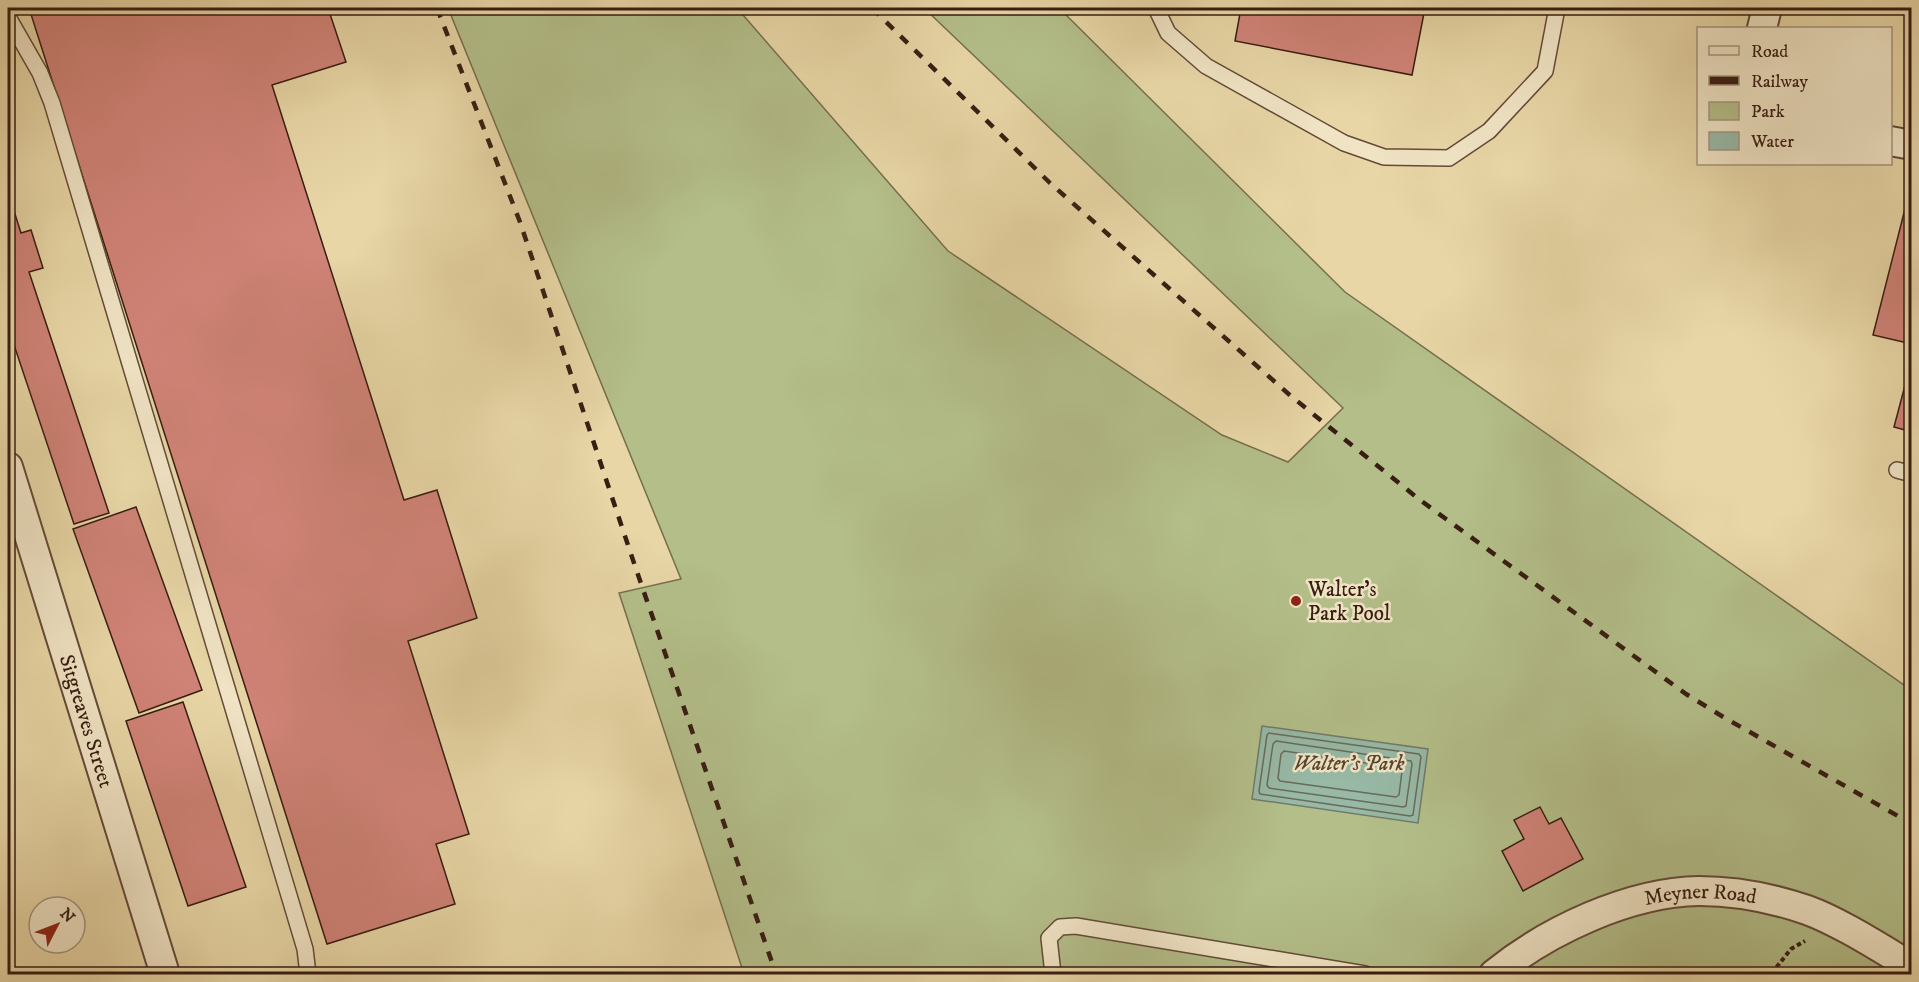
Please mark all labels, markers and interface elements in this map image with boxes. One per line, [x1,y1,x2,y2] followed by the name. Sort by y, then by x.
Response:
[1697,27,1892,165] legend
[1751,41,1788,63] text: Road
[1751,71,1809,93] text: Railway
[1751,101,1785,123] text: Park
[1750,131,1794,153] text: Water
[1307,577,1391,627] place label: Walter's Park Pool
[1289,594,1303,608] marker: Walter's Park Pool
[53,652,119,791] street label: Sitgreaves Street
[1294,751,1405,777] park label: Walter's Park
[1642,879,1759,912] street label: Meyner Road
[27,895,87,955] north arrow
[56,904,79,927] text: N

